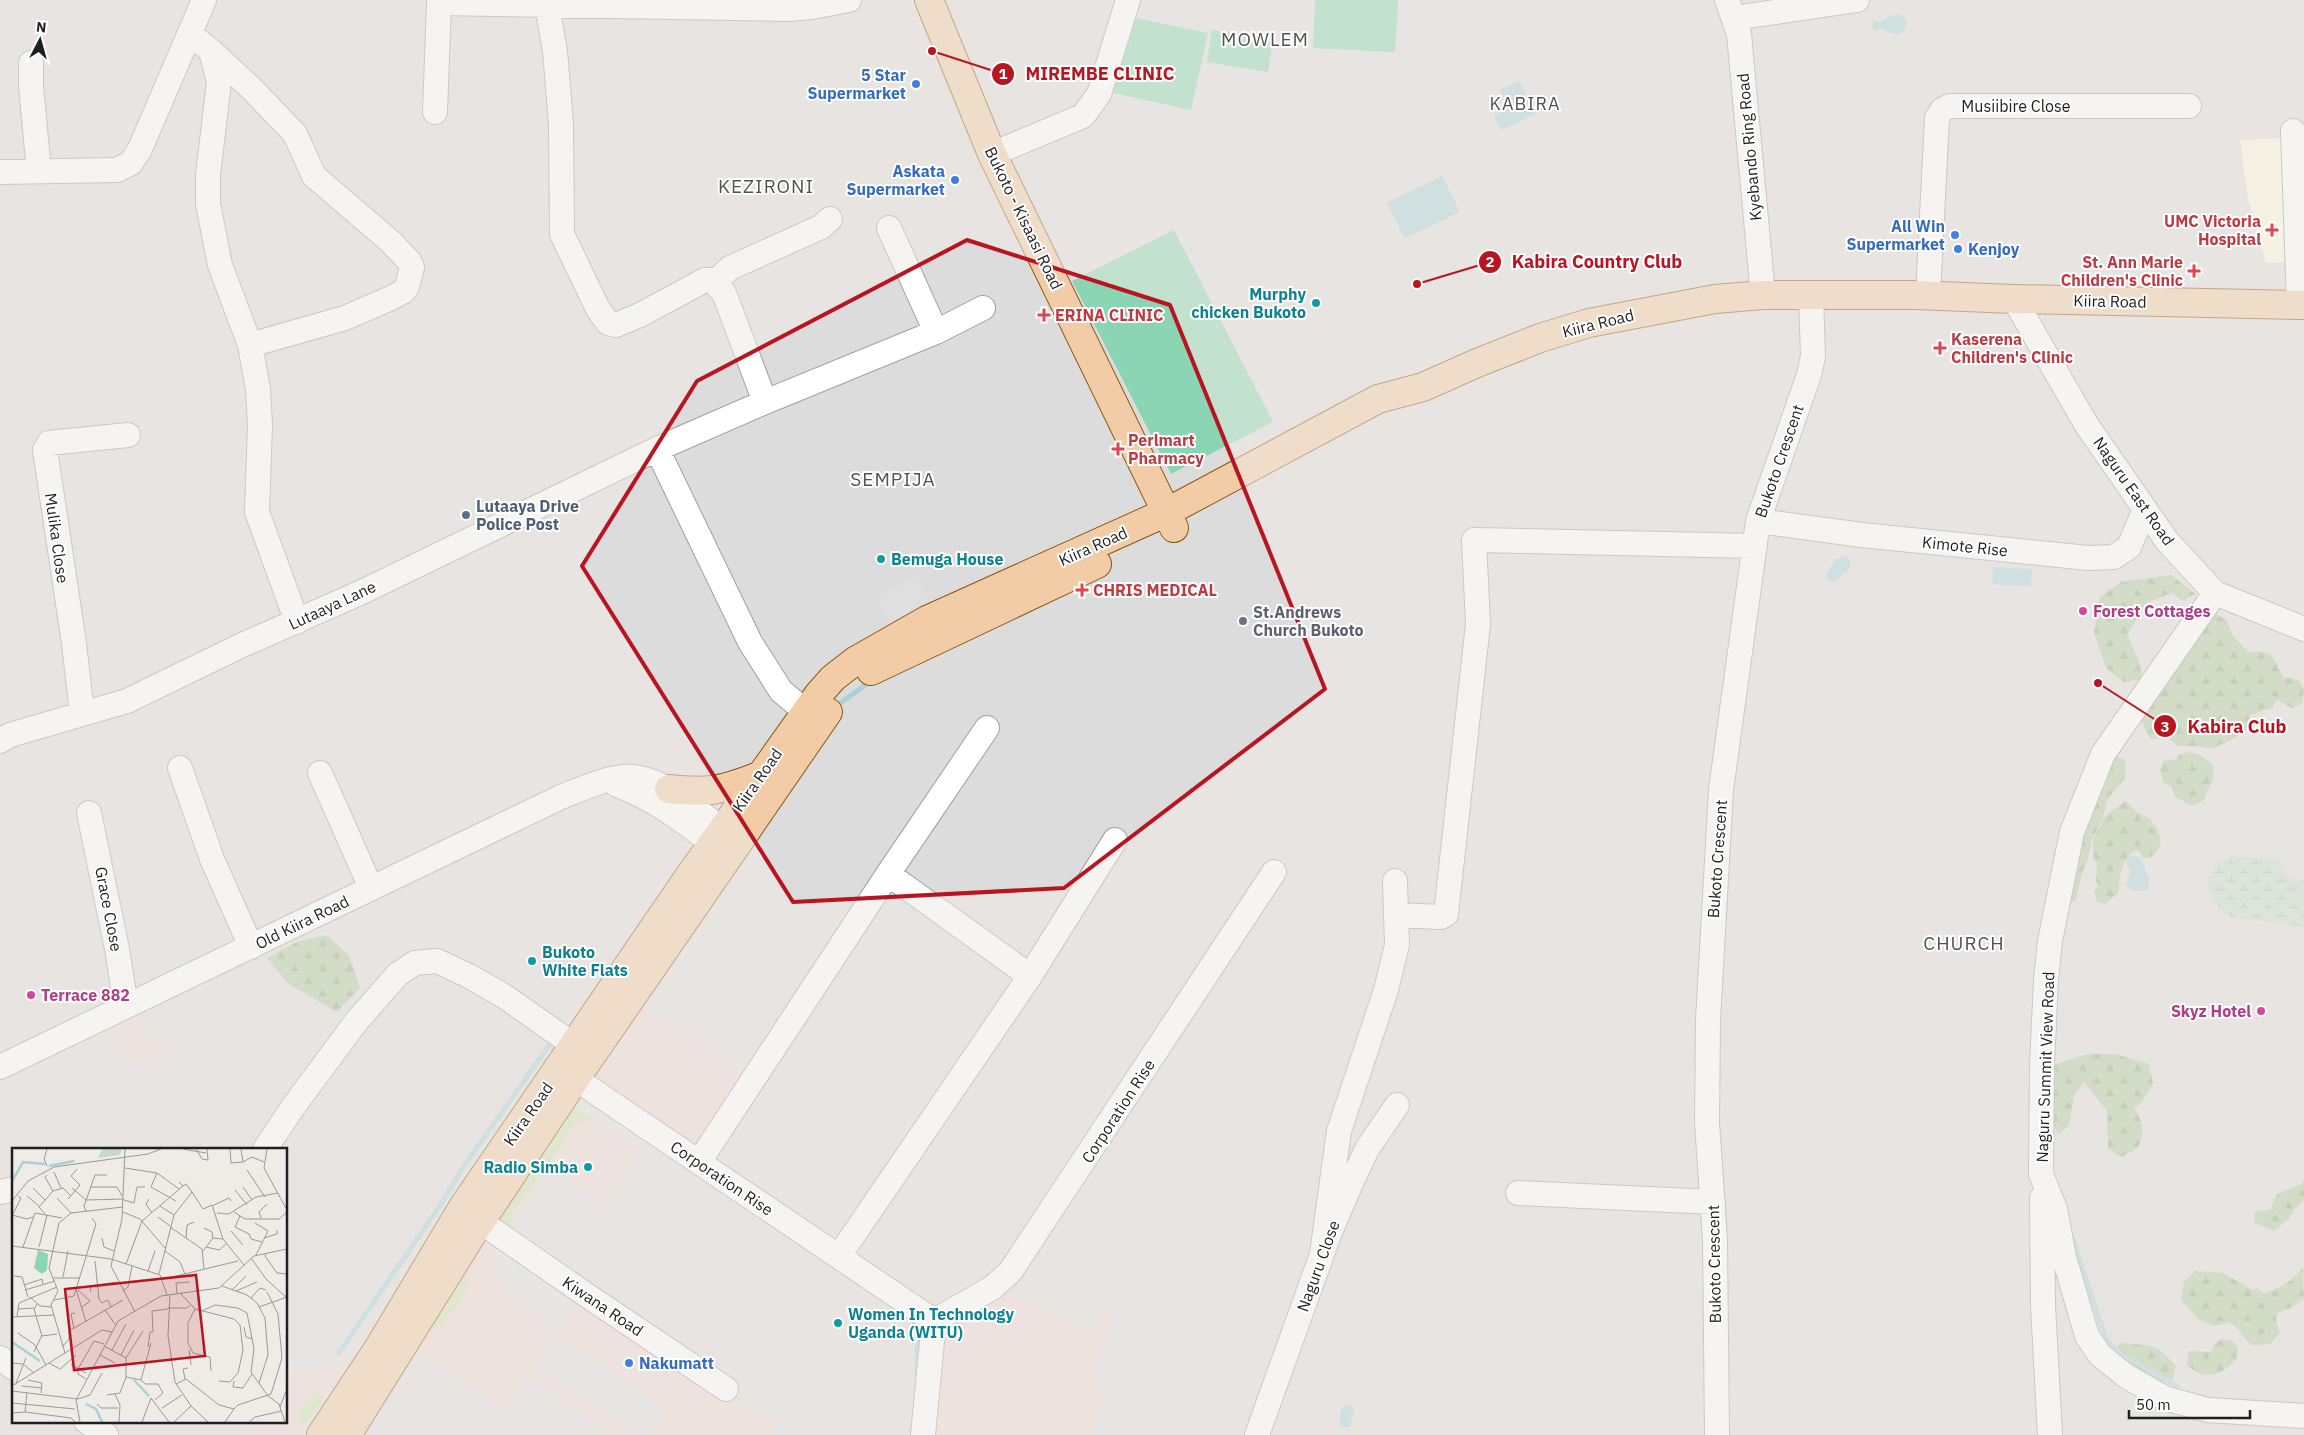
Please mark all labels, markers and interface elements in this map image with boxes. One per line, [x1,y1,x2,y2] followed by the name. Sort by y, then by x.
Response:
[15,15,65,65] north arrow
[35,18,47,37] text: N
[1221,27,1309,51] district label: MOWLEM
[990,57,1185,90] callout: MIREMBE CLINIC
[1025,62,1175,85] text: MIREMBE CLINIC
[998,64,1008,83] text: 1
[808,65,907,103] place label: 5 Star Supermarket
[1733,72,1765,222] street label: Kyebando Ring Road
[910,78,922,90] marker: 5 Star Supermarket
[1490,92,1560,115] district label: KABIRA
[1961,96,2071,116] street label: Musiibire Close
[981,143,1067,293] street label: Bukoto - Kisaasi Road
[847,161,945,199] place label: Askata Supermarket
[718,174,814,198] district label: KEZIRONI
[949,174,961,186] marker: Askata Supermarket
[2164,211,2261,249] place label: UMC Victoria Hospital
[1847,216,1945,254] place label: All Win Supermarket
[2265,223,2279,237] marker: UMC Victoria Hospital
[1949,229,1961,241] marker: All Win Supermarket
[1968,239,2020,259] place label: Kenjoy
[1952,243,1964,255] marker: Kenjoy
[1477,246,1693,279] callout: Kabira Country Club
[1512,250,1682,273] text: Kabira Country Club
[1485,252,1495,271] text: 2
[2061,252,2183,290] place label: St. Ann Marie Children's Clinic
[2187,264,2201,278] marker: St. Ann Marie Children's Clinic
[1191,284,1306,322] place label: Murphy chicken Bukoto
[2073,290,2147,312] street label: Kiira Road
[1310,297,1322,309] marker: Murphy chicken Bukoto
[1560,304,1636,342] street label: Kiira Road
[1055,305,1163,325] place label: ERINA CLINIC
[1037,308,1051,322] marker: ERINA CLINIC
[1951,329,2073,367] place label: Kaserena Children's Clinic
[1933,341,1947,355] marker: Kaserena Children's Clinic
[1750,402,1808,520] street label: Bukoto Crescent
[1128,430,1204,468] place label: Perlmart Pharmacy
[2089,433,2179,549] street label: Naguru East Road
[1112,443,1124,455] marker: Perlmart Pharmacy
[850,467,936,491] district label: SEMPIJA
[41,492,73,585] street label: Mulika Close
[476,496,579,534] place label: Lutaaya Drive Police Post
[460,509,472,521] marker: Lutaaya Drive Police Post
[1056,522,1130,570] street label: Kiira Road
[1921,532,2009,560] street label: Kimote Rise
[891,549,1003,569] place label: Bemuga House
[875,553,887,565] marker: Bemuga House
[285,576,379,634] street label: Lutaaya Lane
[1093,580,1217,600] place label: CHRIS MEDICAL
[1075,583,1089,597] marker: CHRIS MEDICAL
[2093,601,2211,621] place label: Forest Cottages
[1253,602,1363,640] place label: St.Andrews Church Bukoto
[2077,605,2089,617] marker: Forest Cottages
[1237,615,1249,627] marker: St.Andrews Church Bukoto
[2152,710,2296,743] callout: Kabira Club
[2187,715,2287,738] text: Kabira Club
[2160,717,2170,736] text: 3
[728,744,786,816] street label: Kiira Road
[1703,799,1731,919] street label: Bukoto Crescent
[91,865,127,953] street label: Grace Close
[252,891,352,953] street label: Old Kiira Road
[1923,931,2005,955] district label: CHURCH
[542,942,628,980] place label: Bukoto White Flats
[526,955,538,967] marker: Bukoto White Flats
[2032,971,2058,1163] street label: Naguru Summit View Road
[41,985,130,1005] place label: Terrace 882
[25,989,37,1001] marker: Terrace 882
[2171,1001,2251,1021] place label: Skyz Hotel
[2255,1005,2267,1017] marker: Skyz Hotel
[1077,1055,1159,1167] street label: Corporation Rise
[499,1078,557,1150] street label: Kiira Road
[667,1136,777,1220] street label: Corporation Rise
[12,1148,288,1422] inset map
[483,1157,578,1177] place label: Radio Simba
[582,1161,594,1173] marker: Radio Simba
[1703,1204,1725,1324] street label: Bukoto Crescent
[1292,1217,1344,1314] street label: Naguru Close
[559,1272,647,1340] street label: Kiwana Road
[848,1304,1014,1342] place label: Women In Technology Uganda (WITU)
[832,1317,844,1329] marker: Women In Technology Uganda (WITU)
[639,1353,714,1373] place label: Nakumatt
[623,1357,635,1369] marker: Nakumatt
[2129,1388,2250,1420] scale bar
[2136,1395,2171,1414] text: 50 m

